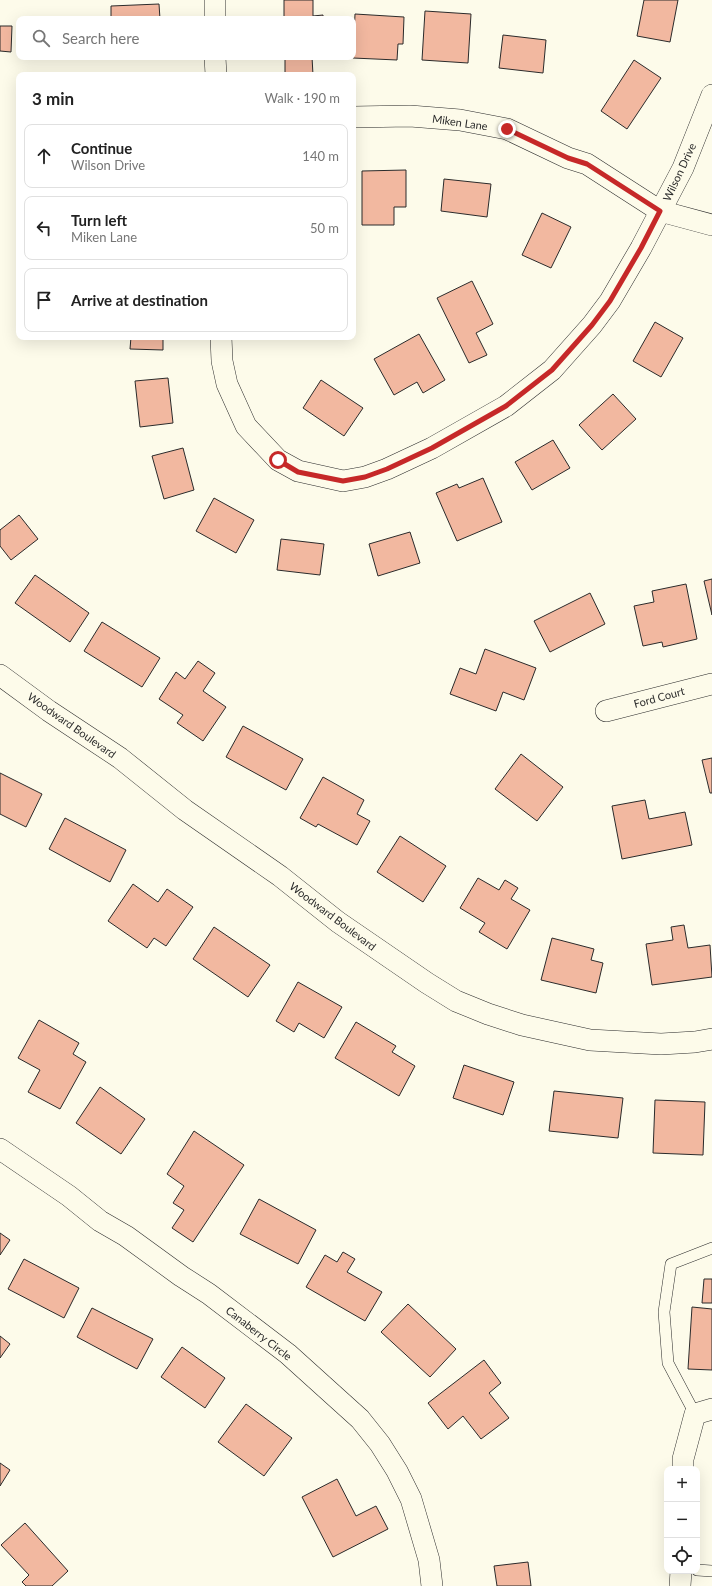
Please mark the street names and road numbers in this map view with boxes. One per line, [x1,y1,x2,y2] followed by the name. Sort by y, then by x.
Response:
[431,112,489,132] street label: Miken Lane
[660,141,698,203] street label: Wilson Drive
[632,684,686,710] street label: Ford Court
[25,690,119,760] street label: Woodward Boulevard
[287,879,379,953] street label: Woodward Boulevard
[223,1303,295,1363] street label: Canaberry Circle

